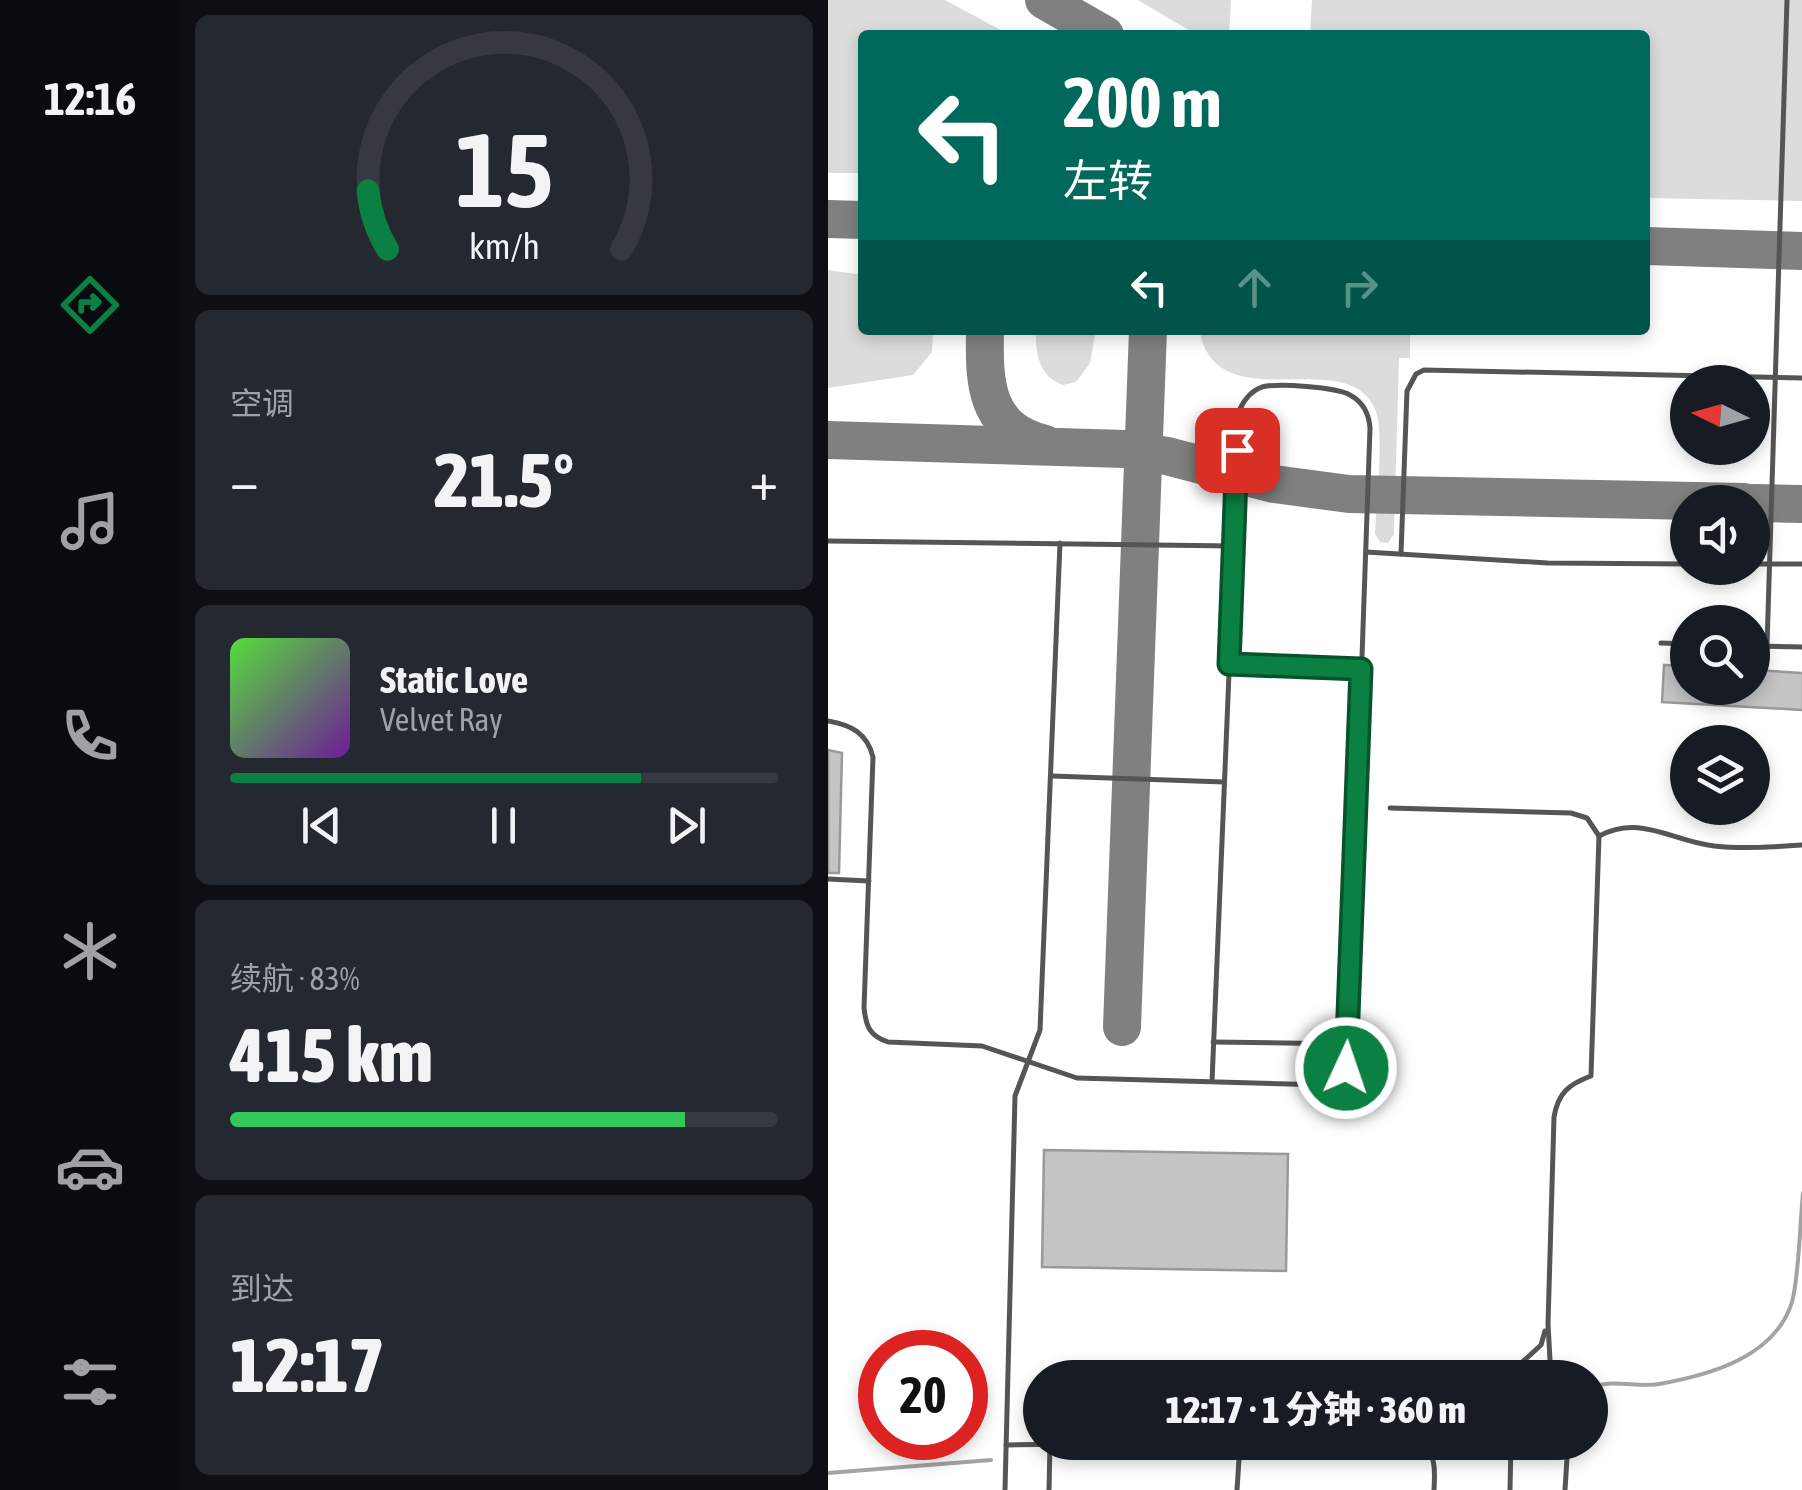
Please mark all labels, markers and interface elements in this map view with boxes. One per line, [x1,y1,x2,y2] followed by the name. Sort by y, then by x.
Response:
[1063,62,1222,142] text: 200 m
[898,70,1028,200] icon: left
[44,73,136,125] text: 12:16
[455,110,553,229] text: 15
[1063,155,1153,207] text: 左转
[469,226,539,267] text: km/h
[1122,260,1177,315] icon: left
[1227,260,1282,315] icon: ahead
[1332,260,1387,315] icon: right
[55,270,125,340] icon: directions
[1670,365,1770,465] north arrow
[1670,365,1770,825] map controls
[230,385,294,422] text: 空调
[1195,408,1280,493] pin
[1210,423,1265,478] icon: arrive
[434,437,574,523] text: 21.5°
[230,449,259,512] text: −
[749,449,778,512] text: +
[1670,485,1770,585] button: sound
[55,486,125,556] icon: music
[1670,605,1770,705] button: search
[380,658,528,701] text: Static Love
[55,701,125,771] icon: phone
[380,701,502,738] text: Velvet Ray
[1670,725,1770,825] button: layers
[294,798,349,853] icon: previous
[476,798,531,853] icon: pause
[659,798,714,853] icon: next
[55,916,125,986] icon: climate
[230,960,360,997] text: 续航 · 83%
[230,1012,433,1098] text: 415 km
[1294,1016,1398,1120] position arrow
[55,1132,125,1202] icon: car
[230,1270,294,1307] text: 到达
[230,1322,384,1408] text: 12:17
[858,1330,988,1460] speed limit sign: 20
[55,1347,125,1417] icon: filters
[1165,1388,1466,1431] text: 12:17 · 1 分钟 · 360 m

